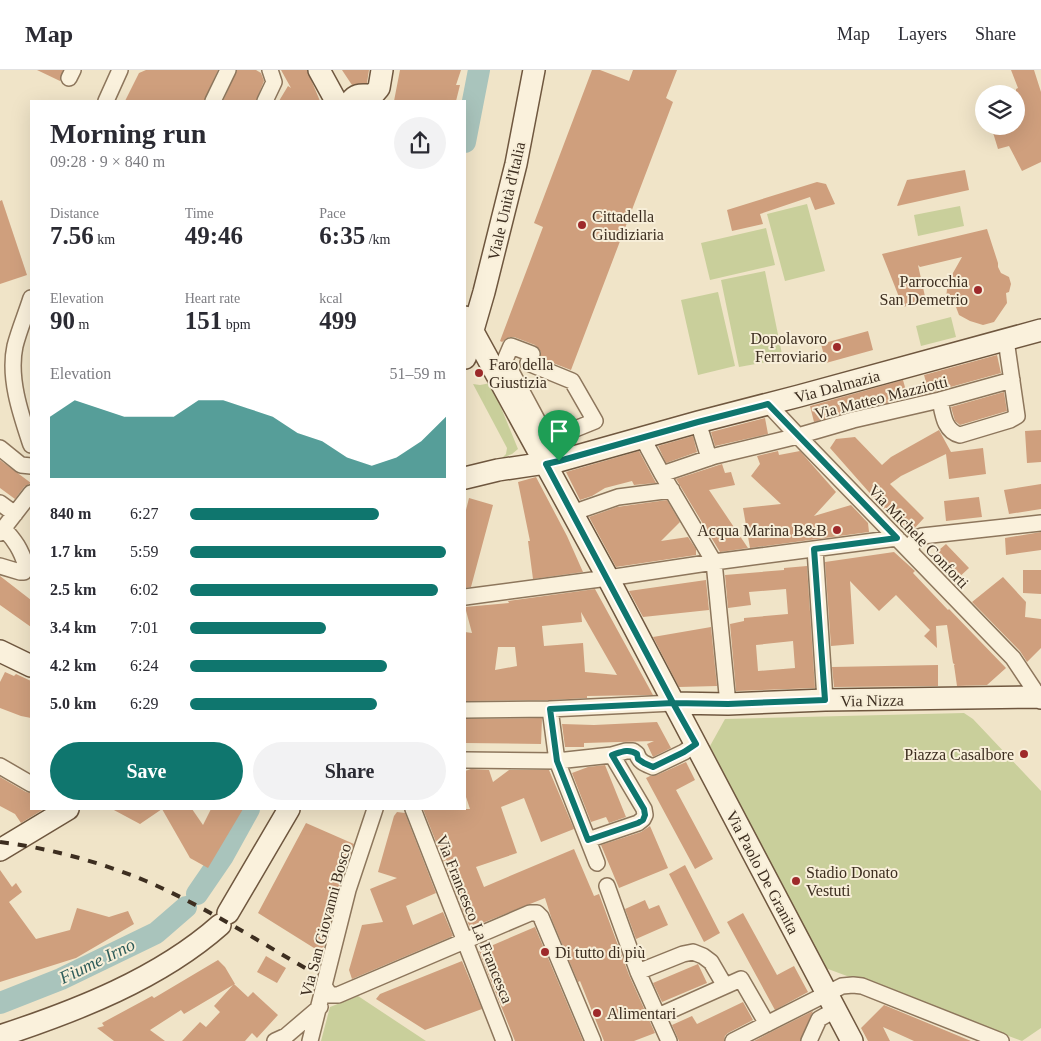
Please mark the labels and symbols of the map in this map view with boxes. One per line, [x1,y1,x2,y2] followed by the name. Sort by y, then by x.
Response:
[485,140,528,262] street label: Viale Unità d'Italia
[592,208,664,243] place label: Cittadella Giudiziaria
[576,219,588,231] marker: Cittadella Giudiziaria
[880,273,968,308] place label: Parrocchia San Demetrio
[972,284,984,296] marker: Parrocchia San Demetrio
[751,330,827,365] place label: Dopolavoro Ferroviario
[831,341,843,353] marker: Dopolavoro Ferroviario
[489,356,553,391] place label: Faro della Giustizia
[473,367,485,379] marker: Faro della Giustizia
[793,367,882,406] street label: Via Dalmazia
[813,373,950,422] street label: Via Matteo Mazziotti
[538,410,580,461] pin
[865,481,973,592] street label: Via Michele Conforti
[697,522,827,540] place label: Acqua Marina B&B
[831,524,843,536] marker: Acqua Marina B&B
[840,691,904,710] street label: Via Nizza
[904,746,1014,763] place label: Piazza Casalbore
[1018,748,1030,760] marker: Piazza Casalbore
[723,808,802,937] street label: Via Paolo De Granita
[433,833,516,1006] street label: Via Francesco La Francesca
[297,842,354,998] street label: Via San Giovanni Bosco
[806,864,898,899] place label: Stadio Donato Vestuti
[790,875,802,887] marker: Stadio Donato Vestuti
[55,934,138,988] water label: Fiume Irno
[555,944,645,962] place label: Di tutto di più
[539,946,551,958] marker: Di tutto di più
[607,1005,677,1022] place label: Alimentari
[591,1007,603,1019] marker: Alimentari

